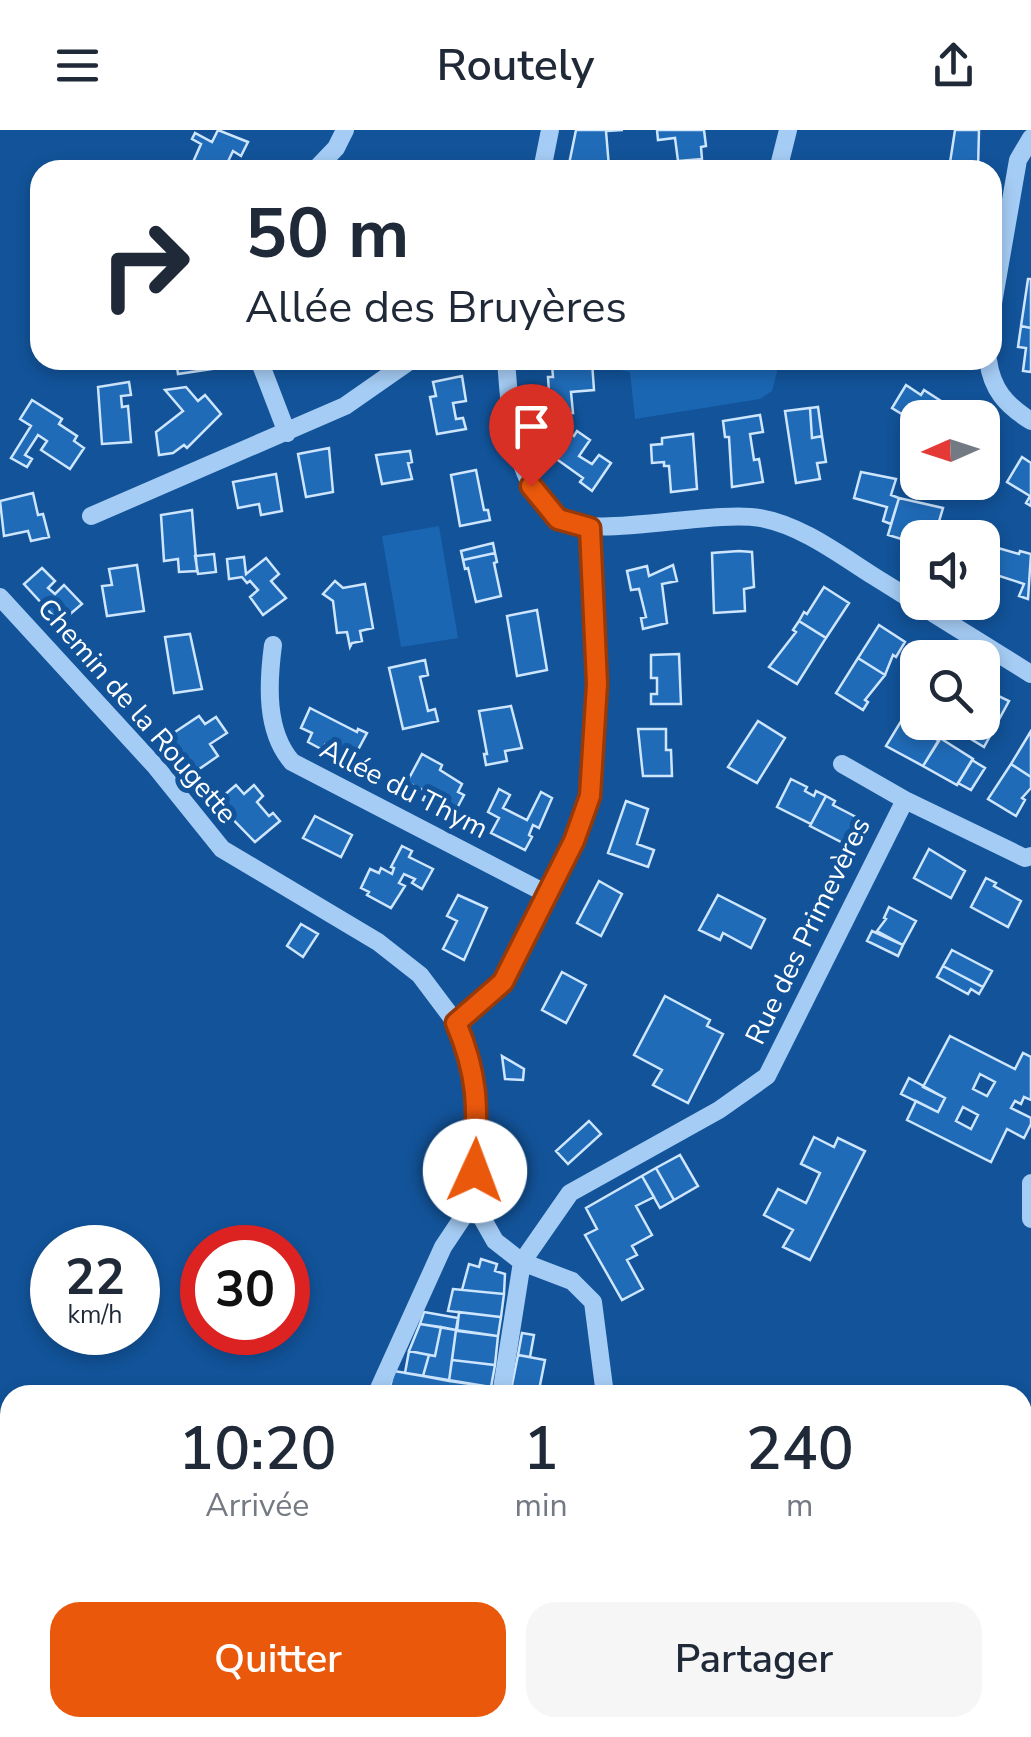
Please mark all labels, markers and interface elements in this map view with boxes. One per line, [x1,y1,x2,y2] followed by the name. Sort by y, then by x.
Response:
[437,35,594,96] text: Routely
[50,38,105,93] icon: menu
[926,38,981,93] icon: share
[245,186,409,282] text: 50 m
[80,200,210,330] icon: right
[245,277,627,338] text: Allée des Bruyères
[489,384,574,487] pin
[504,399,559,454] icon: arrive
[900,400,1000,500] north arrow
[900,400,1000,740] map controls
[900,520,1000,620] button: sound
[29,590,245,832] street label: Chemin de la Rougette
[900,640,1000,740] button: search
[313,730,495,848] street label: Allée du Thym
[736,811,880,1051] street label: Rue des Primevères
[423,1119,527,1223] position arrow
[180,1225,310,1355] speed limit sign: 30
[65,1243,125,1312] text: 22
[67,1298,123,1332] text: km/h
[178,1408,336,1490] text: 10:20
[523,1408,559,1490] text: 1
[746,1408,854,1490] text: 240
[205,1484,309,1527] text: Arrivée
[515,1484,568,1527] text: min
[786,1484,814,1527] text: m
[50,1602,506,1717] button: Quitter
[526,1602,982,1717] button: Partager

